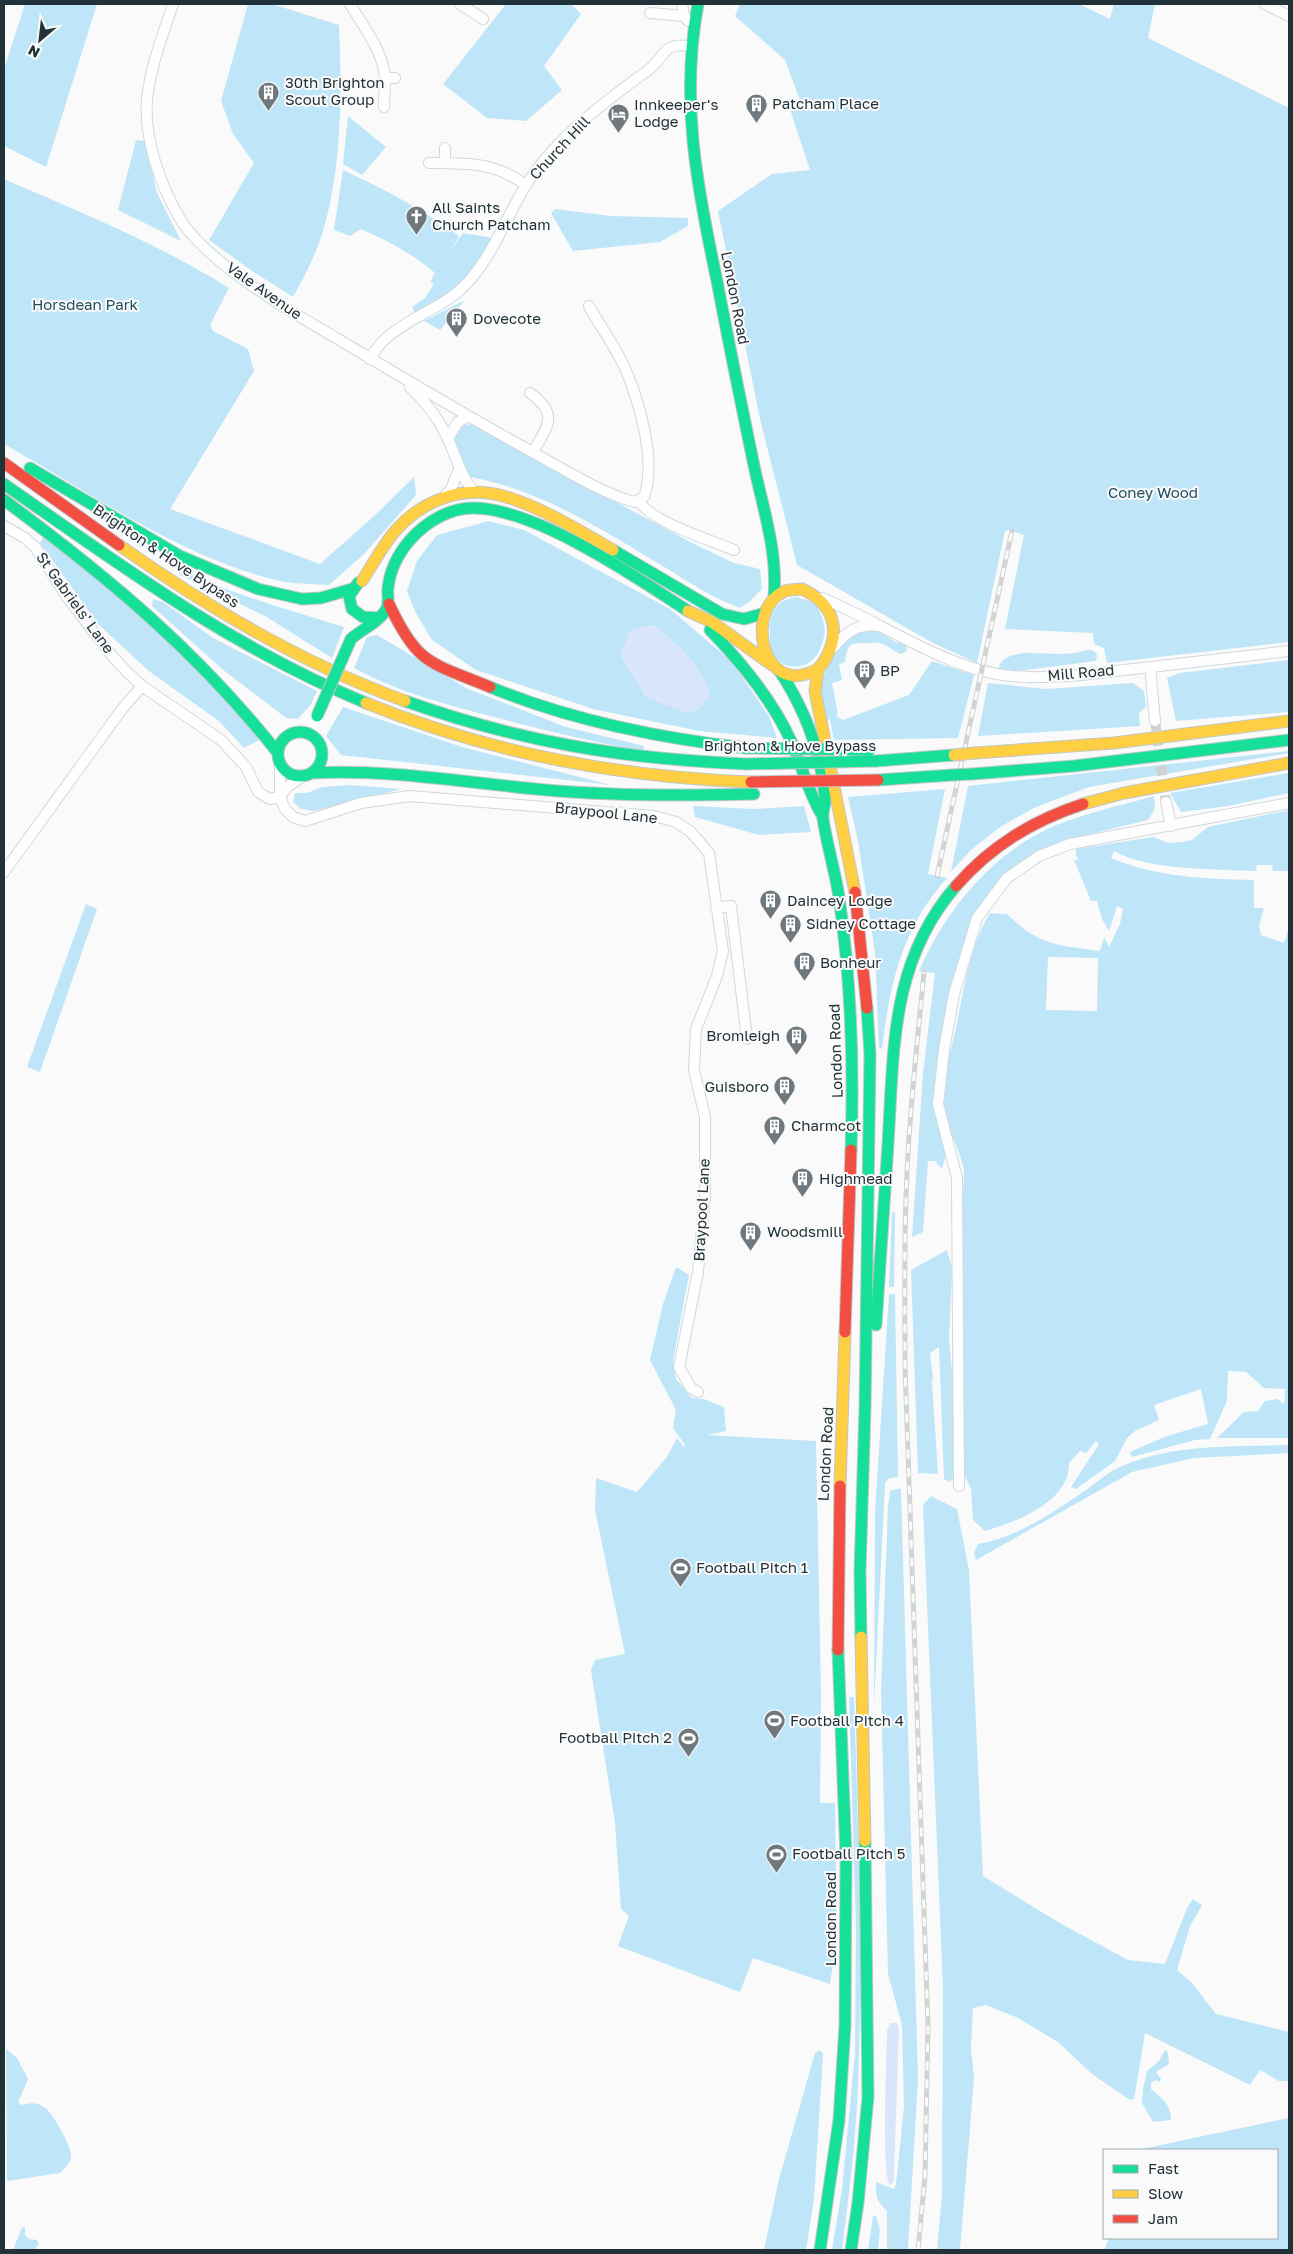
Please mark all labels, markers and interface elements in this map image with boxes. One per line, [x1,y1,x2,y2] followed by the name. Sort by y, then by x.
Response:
[15,15,65,65] north arrow
[25,42,42,62] text: N
[285,73,385,108] place label: 30th Brighton Scout Group
[257,80,281,111] building icon: 30th Brighton Scout Group
[744,92,768,123] building icon: Patcham Place
[772,94,879,112] place label: Patcham Place
[634,95,718,130] place label: Innkeeper's Lodge
[606,102,630,133] hotel icon: Innkeeper's Lodge
[525,112,593,183] street label: Church Hill
[432,198,551,233] place label: All Saints Church Patcham
[404,205,428,236] church icon: All Saints Church Patcham
[718,250,754,346] street label: London Road
[223,258,306,323] street label: Vale Avenue
[32,295,139,313] park label: Horsdean Park
[445,307,469,338] building icon: Dovecote
[473,309,541,327] place label: Dovecote
[1108,483,1198,501] park label: Coney Wood
[90,499,243,611] street label: Brighton & Hove Bypass
[33,548,119,657] street label: St Gabriels' Lane
[852,659,876,690] building icon: BP
[1047,660,1115,684] street label: Mill Road
[880,661,900,679] place label: BP
[704,736,876,754] street label: Brighton & Hove Bypass
[554,798,659,826] street label: Braypool Lane
[759,889,783,920] building icon: Daincey Lodge
[787,891,893,909] place label: Daincey Lodge
[778,912,802,943] building icon: Sidney Cottage
[806,914,916,932] place label: Sidney Cottage
[792,951,816,982] building icon: Bonheur
[820,953,881,971] place label: Bonheur
[824,1003,846,1099] street label: London Road
[784,1024,808,1055] building icon: Bromleigh
[706,1026,780,1044] place label: Bromleigh
[773,1075,797,1106] building icon: Guisboro
[704,1077,769,1095] place label: Guisboro
[763,1114,787,1145] building icon: Charmcot
[791,1116,861,1134] place label: Charmcot
[689,1158,713,1262] street label: Braypool Lane
[791,1167,815,1198] building icon: Highmead
[819,1169,893,1187] place label: Highmead
[739,1220,763,1251] building icon: Woodsmill
[767,1222,843,1240] place label: Woodsmill
[814,1406,836,1502] street label: London Road
[668,1556,692,1587] sports icon: Football Pitch 1
[696,1558,808,1576] place label: Football Pitch 1
[762,1709,786,1740] sports icon: Football Pitch 4
[790,1711,904,1729] place label: Football Pitch 4
[676,1726,700,1757] sports icon: Football Pitch 2
[558,1728,672,1746] place label: Football Pitch 2
[764,1842,788,1873] sports icon: Football Pitch 5
[792,1844,906,1862] place label: Football Pitch 5
[821,1872,839,1966] street label: London Road
[1103,2149,1278,2239] legend
[1148,2159,1179,2177] text: Fast
[1148,2184,1183,2202] text: Slow
[1148,2209,1178,2227] text: Jam

